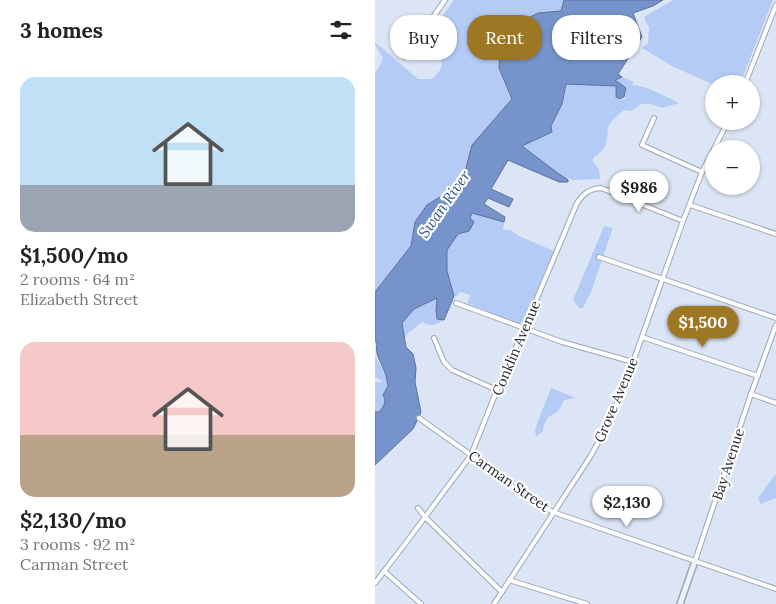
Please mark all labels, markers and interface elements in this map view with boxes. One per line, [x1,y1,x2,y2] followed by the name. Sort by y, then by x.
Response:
[390,15,457,60] chip: Buy
[467,15,542,60] chip: Rent
[552,15,640,60] chip: Filters
[327,16,355,44] icon: filters
[20,17,103,44] text: 3 homes
[705,75,760,195] map controls
[705,75,760,130] button: +
[143,109,233,199] icon: home
[705,140,760,195] button: −
[414,166,474,241] water label: Swan River
[609,170,669,213] pin: $986
[621,177,657,197] text: $986
[20,242,128,269] text: $1,500/mo
[20,269,135,289] text: 2 rooms · 64 m²
[20,289,138,309] text: Elizabeth Street
[488,297,544,398] street label: Conklin Avenue
[662,306,744,348] pin: $1,500
[679,312,727,332] text: $1,500
[590,354,642,445] street label: Grove Avenue
[143,374,233,464] icon: home
[708,425,748,502] street label: Bay Avenue
[465,446,553,516] street label: Carman Street
[586,486,668,528] pin: $2,130
[603,492,651,512] text: $2,130
[20,507,126,534] text: $2,130/mo
[20,534,135,554] text: 3 rooms · 92 m²
[20,554,128,574] text: Carman Street

